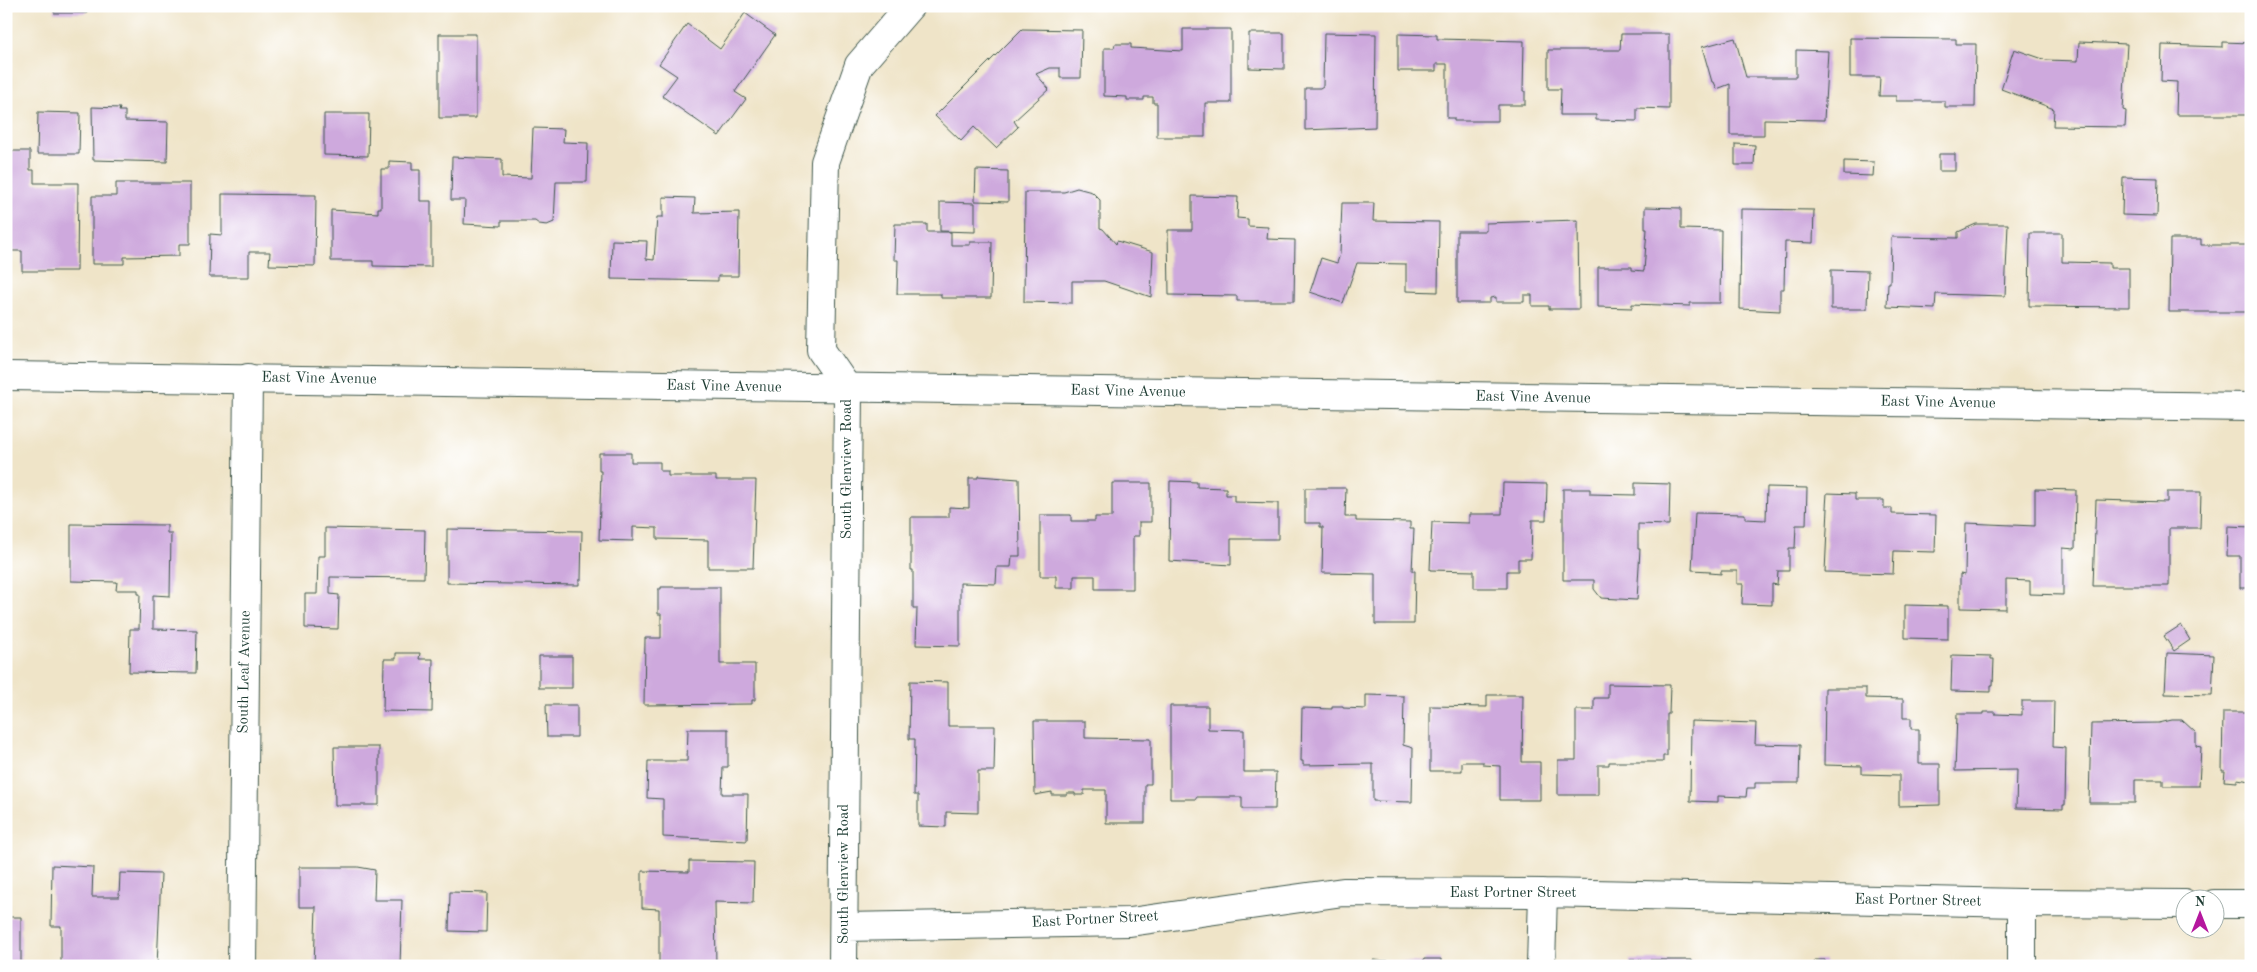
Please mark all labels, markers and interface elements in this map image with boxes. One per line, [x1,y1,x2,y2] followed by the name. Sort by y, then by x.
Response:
[261,370,377,388] street label: East Vine Avenue
[666,378,782,396] street label: East Vine Avenue
[1070,383,1186,401] street label: East Vine Avenue
[1475,389,1591,407] street label: East Vine Avenue
[1880,394,1996,412] street label: East Vine Avenue
[840,399,855,539] street label: South Glenview Road
[236,610,254,734] street label: South Leaf Avenue
[837,804,852,944] street label: South Glenview Road
[1449,886,1577,901] street label: East Portner Street
[2174,890,2224,940] north arrow
[1854,892,1982,910] street label: East Portner Street
[2195,895,2206,909] text: N
[1031,909,1159,931] street label: East Portner Street

